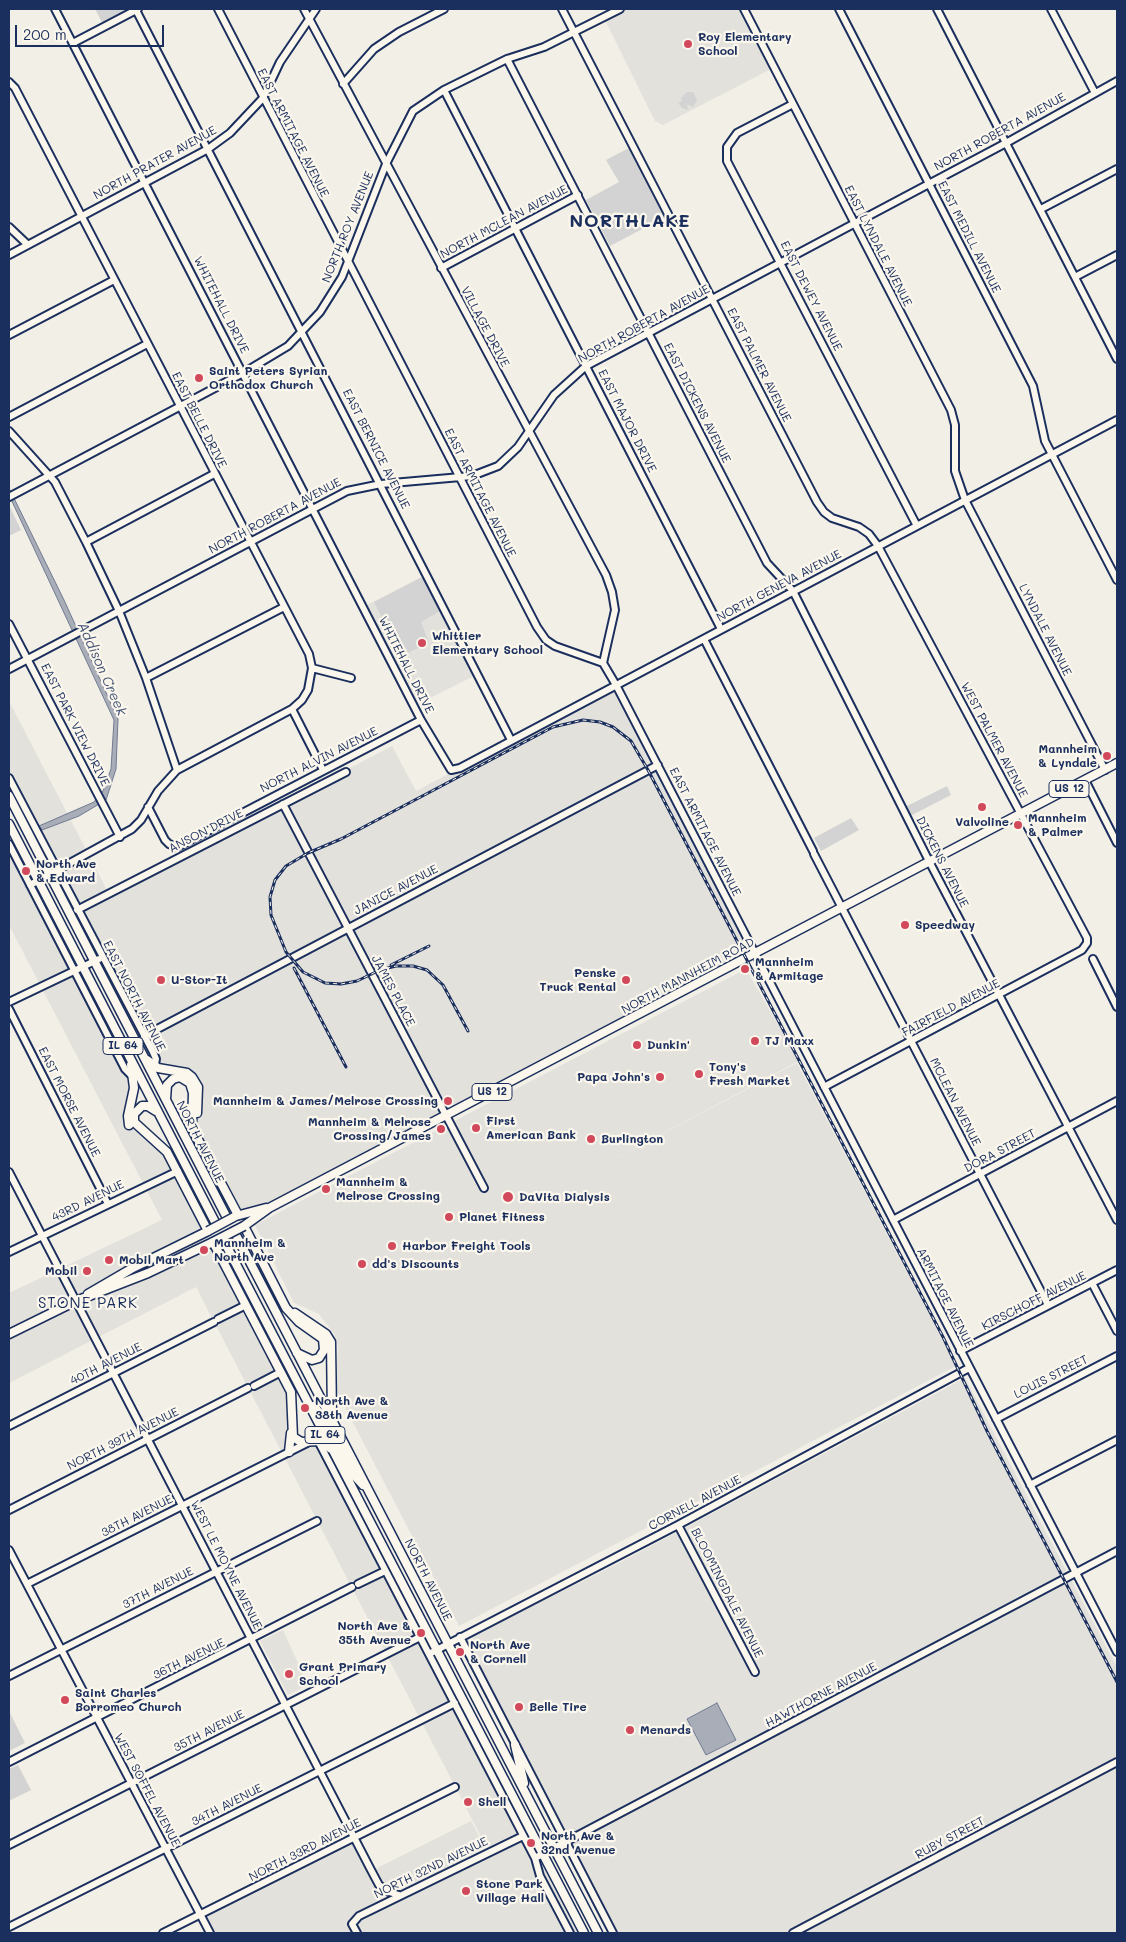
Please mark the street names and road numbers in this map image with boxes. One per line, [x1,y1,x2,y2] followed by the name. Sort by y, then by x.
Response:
[254,66,332,200] street label: EAST ARMITAGE AVENUE
[932,90,1068,174] street label: NORTH ROBERTA AVENUE
[91,123,219,203] street label: NORTH PRATER AVENUE
[319,169,377,285] street label: NORTH ROY AVENUE
[935,179,1003,295] street label: EAST MEDILL AVENUE
[438,182,570,262] street label: NORTH MCLEAN AVENUE
[841,183,915,309] street label: EAST LYNDALE AVENUE
[777,239,845,353] street label: EAST DEWEY AVENUE
[190,254,252,356] street label: WHITEHALL DRIVE
[576,282,712,366] street label: NORTH ROBERTA AVENUE
[458,284,512,370] street label: VILLAGE DRIVE
[724,305,794,425] street label: EAST PALMER AVENUE
[660,340,734,466] street label: EAST DICKENS AVENUE
[595,367,659,475] street label: EAST MAJOR DRIVE
[169,370,229,470] street label: EAST BELLE DRIVE
[339,387,413,511] street label: EAST BERNICE AVENUE
[441,426,519,560] street label: EAST ARMITAGE AVENUE
[206,475,344,557] street label: NORTH ROBERTA AVENUE
[714,547,844,625] street label: NORTH GENEVA AVENUE
[1016,582,1074,678] street label: LYNDALE AVENUE
[375,614,437,716] street label: WHITEHALL DRIVE
[38,661,112,789] street label: EAST PARK VIEW DRIVE
[957,680,1031,800] street label: WEST PALMER AVENUE
[258,724,380,796] street label: NORTH ALVIN AVENUE
[666,765,744,899] street label: EAST ARMITAGE AVENUE
[1049,781,1089,798] road number: US 12
[166,806,246,856] street label: ANSON DRIVE
[913,814,971,910] street label: DICKENS AVENUE
[352,862,440,918] street label: JANICE AVENUE
[619,935,757,1017] street label: NORTH MANNHEIM ROAD
[100,938,168,1054] street label: EAST NORTH AVENUE
[368,953,418,1029] street label: JAMES PLACE
[900,976,1002,1040] street label: FAIRFIELD AVENUE
[103,1038,143,1054] road number: IL 64
[35,1045,103,1159] street label: EAST MORSE AVENUE
[927,1055,983,1149] street label: MCLEAN AVENUE
[472,1084,512,1100] road number: US 12
[173,1099,227,1185] street label: NORTH AVENUE
[962,1126,1038,1176] street label: DORA STREET
[49,1177,127,1225] street label: 43RD AVENUE
[914,1246,976,1350] street label: ARMITAGE AVENUE
[979,1268,1089,1334] street label: KIRSCHOFF AVENUE
[68,1340,144,1388] street label: 40TH AVENUE
[1012,1352,1090,1402] street label: LOUIS STREET
[65,1405,181,1473] street label: NORTH 39TH AVENUE
[305,1426,345,1444] road number: IL 64
[646,1473,744,1533] street label: CORNELL AVENUE
[99,1492,175,1540] street label: 38TH AVENUE
[187,1498,265,1632] street label: WEST LE MOYNE AVENUE
[688,1526,766,1660] street label: BLOOMINGDALE AVENUE
[401,1537,455,1623] street label: NORTH AVENUE
[120,1564,196,1612] street label: 37TH AVENUE
[151,1635,227,1683] street label: 36TH AVENUE
[763,1659,879,1731] street label: HAWTHORNE AVENUE
[171,1707,247,1755] street label: 35TH AVENUE
[111,1731,183,1849] street label: WEST SOFFEL AVENUE
[189,1781,265,1829] street label: 34TH AVENUE
[913,1814,987,1862] street label: RUBY STREET
[247,1815,363,1885] street label: NORTH 33RD AVENUE
[372,1834,490,1902] street label: NORTH 32ND AVENUE

